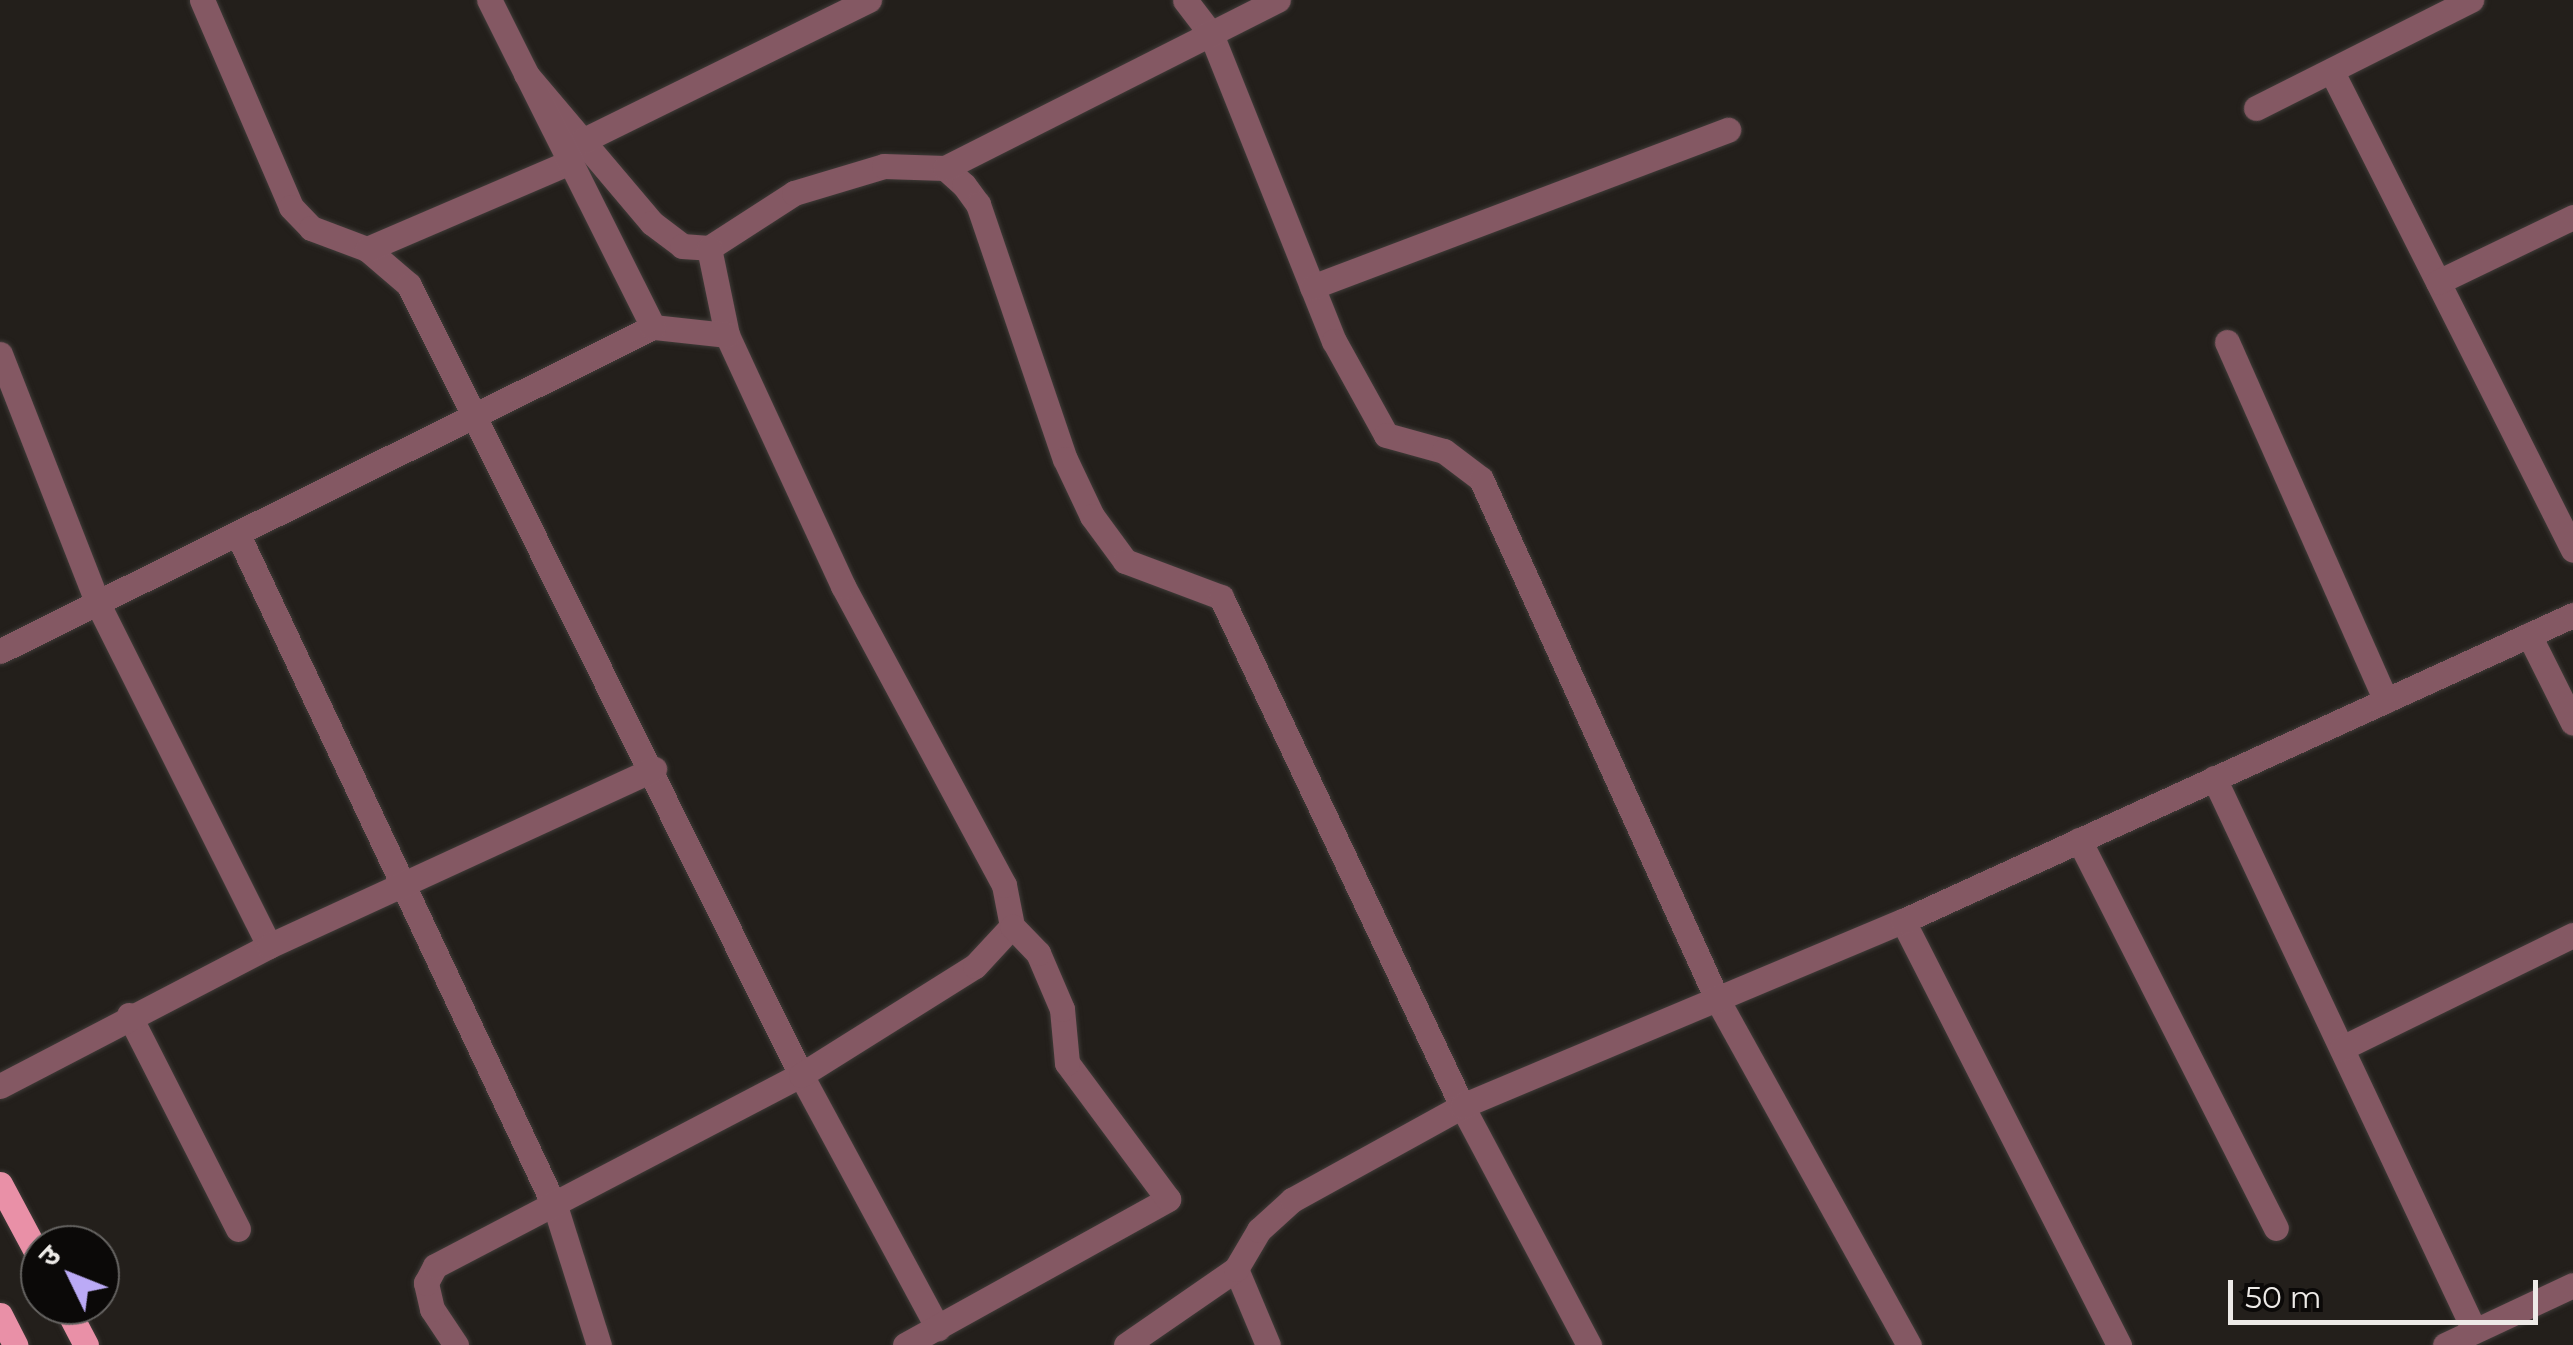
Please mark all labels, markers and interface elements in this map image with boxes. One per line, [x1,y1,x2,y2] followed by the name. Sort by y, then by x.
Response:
[20,1225,120,1325] north arrow
[31,1238,68,1273] text: उ
[2233,1260,2543,1322] scale bar
[2245,1279,2322,1316] text: 50 m

